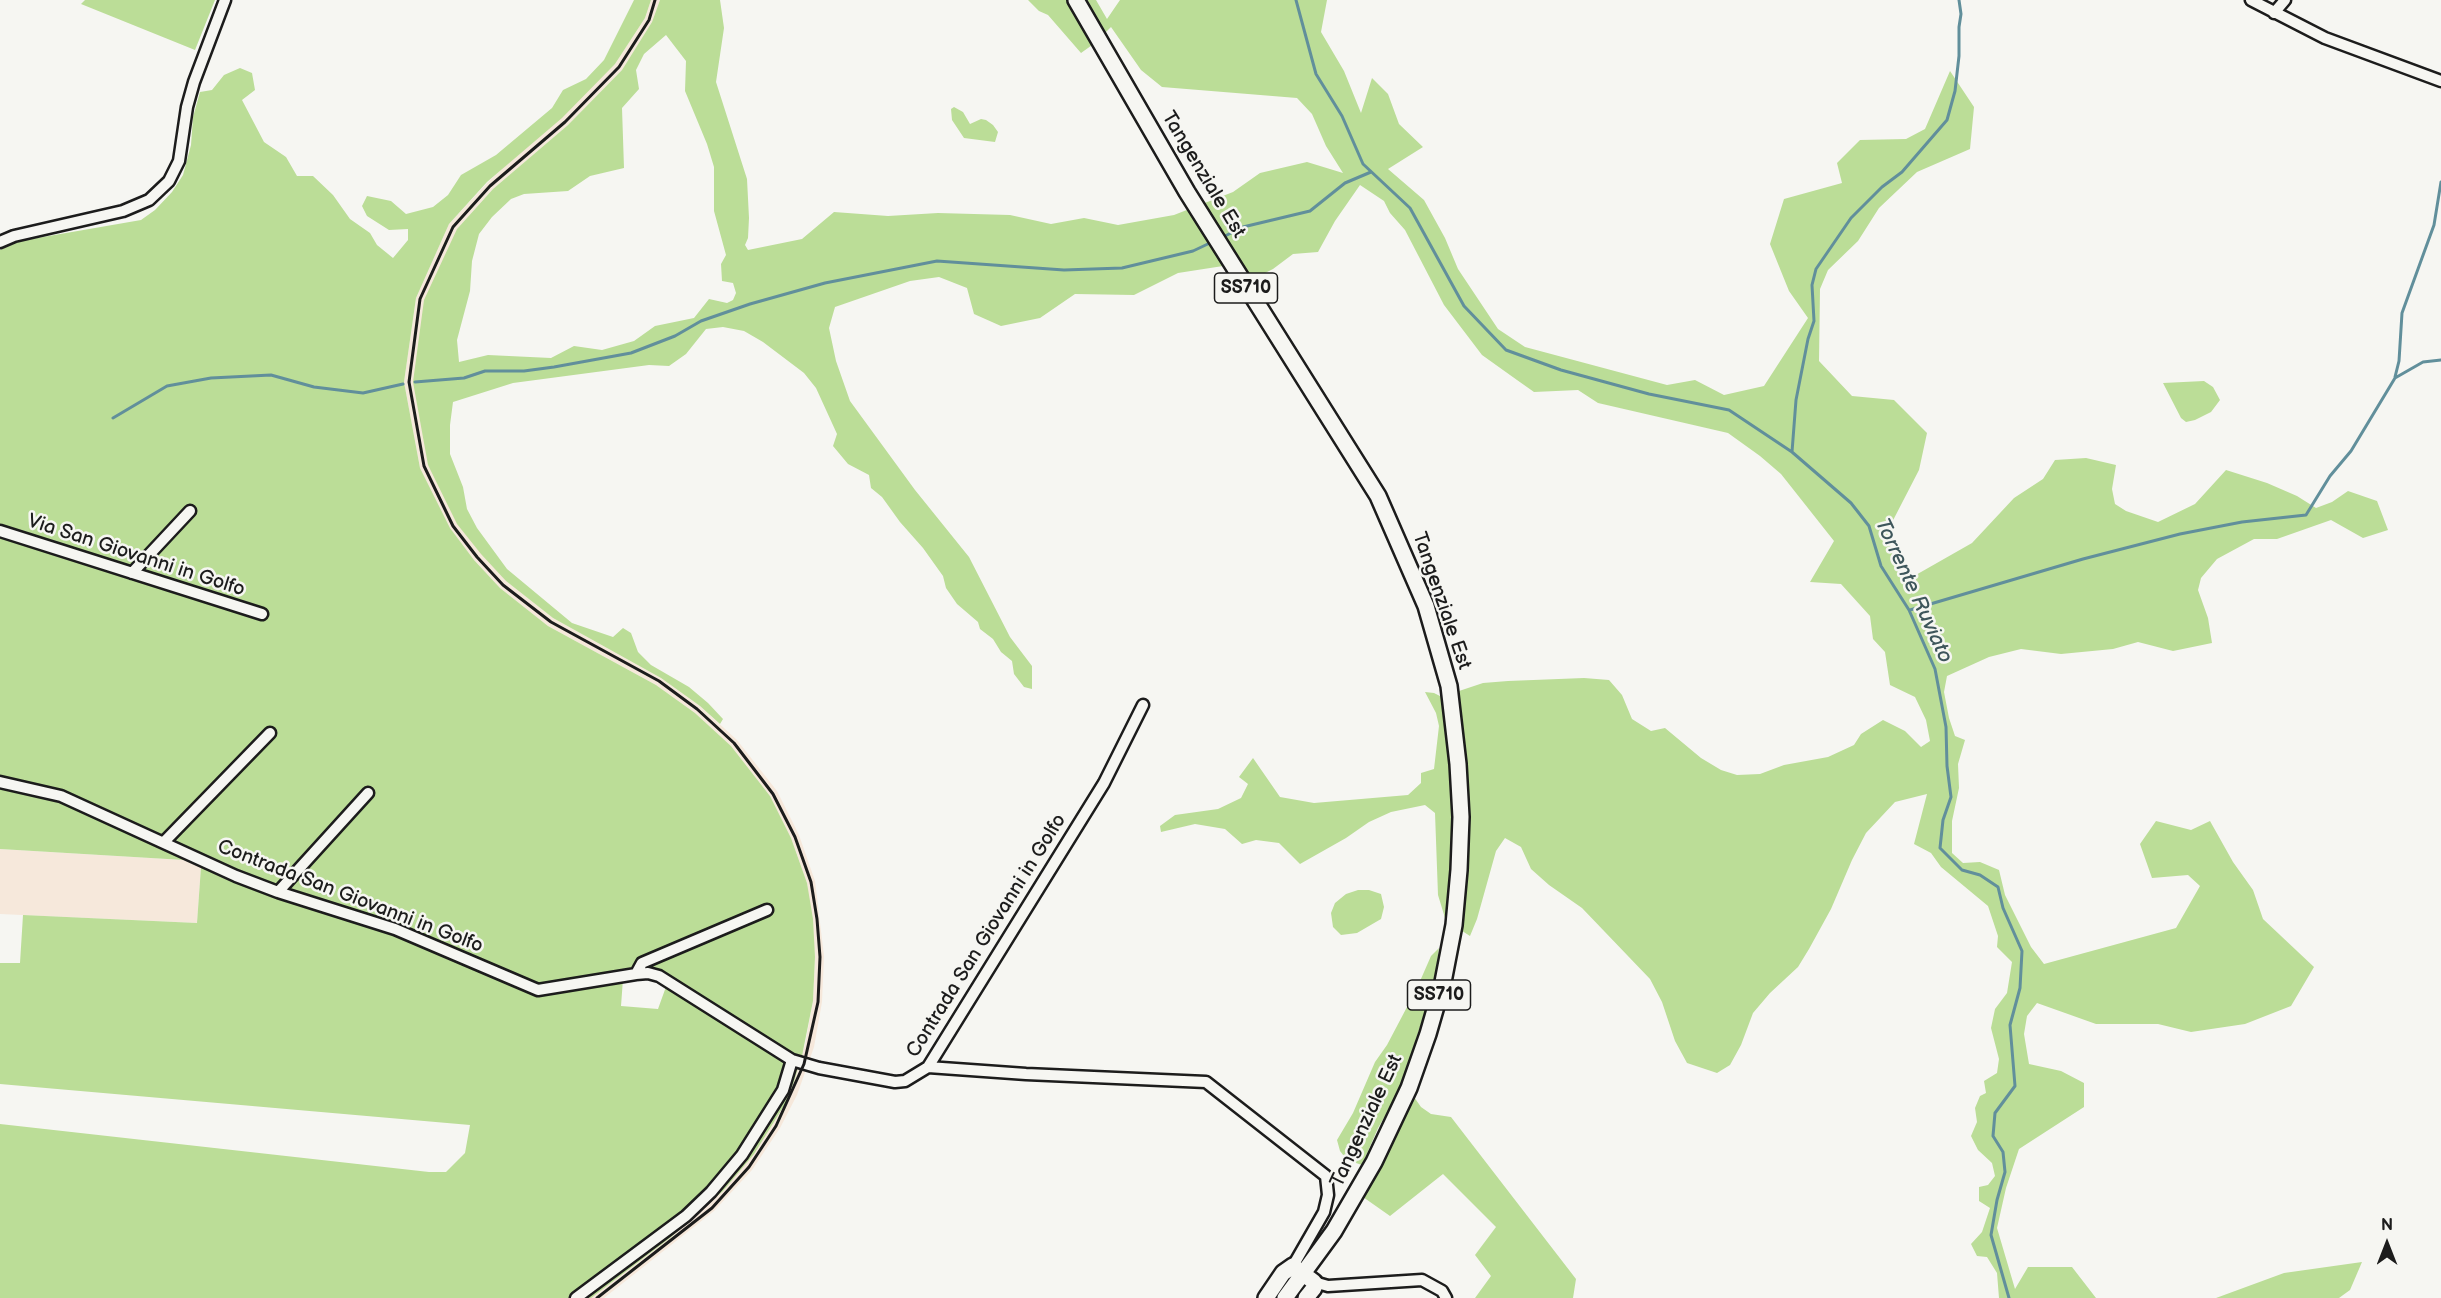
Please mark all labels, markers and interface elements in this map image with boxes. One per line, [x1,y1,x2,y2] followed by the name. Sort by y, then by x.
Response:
[1156,107,1250,243] street label: Tangenziale Est
[1214,273,1278,303] road number: SS710
[24,510,248,602] street label: Via San Giovanni in Golfo
[1868,515,1958,667] water label: Torrente Ruviato
[1406,529,1476,673] street label: Tangenziale Est
[902,810,1072,1062] street label: Contrada San Giovanni in Golfo
[214,835,486,959] street label: Contrada San Giovanni in Golfo
[1408,980,1470,1010] road number: SS710
[1326,1051,1408,1191] street label: Tangenziale Est
[2357,1214,2417,1274] north arrow
[2381,1216,2393,1235] text: N

